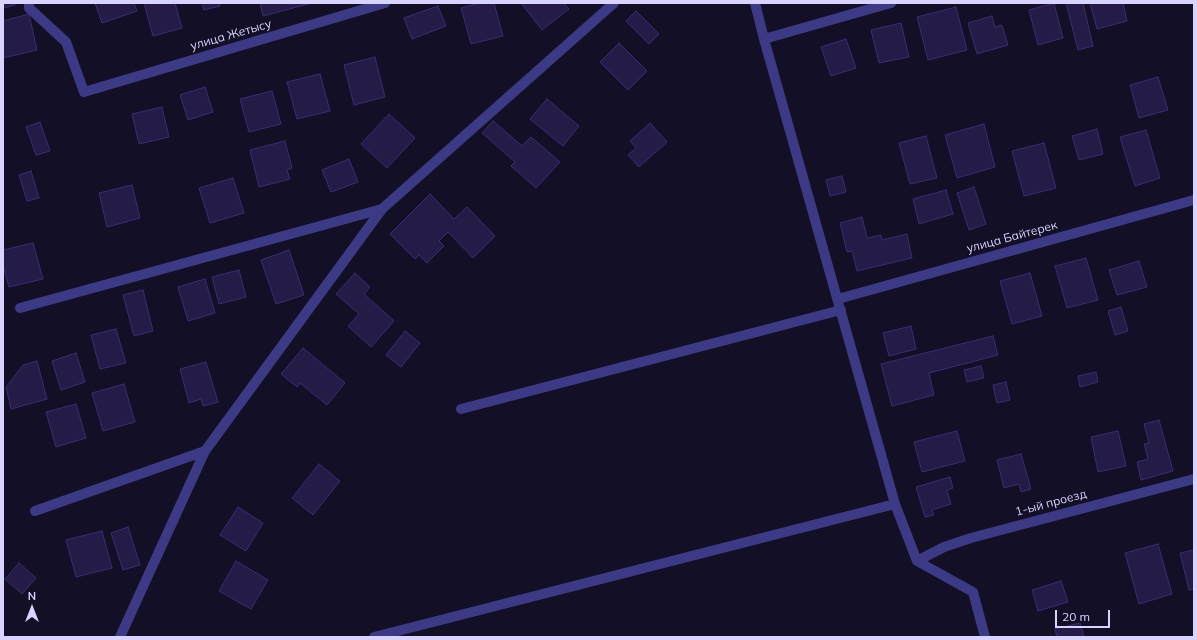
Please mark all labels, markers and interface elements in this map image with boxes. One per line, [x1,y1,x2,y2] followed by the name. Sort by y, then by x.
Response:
[189,17,273,53] street label: улица Жетысу
[965,218,1059,256] street label: улица Байтерек
[1014,487,1088,519] street label: 1-ый проезд
[12,588,52,628] north arrow
[28,589,36,603] text: N
[1057,602,1112,628] scale bar
[1062,609,1090,624] text: 20 m

